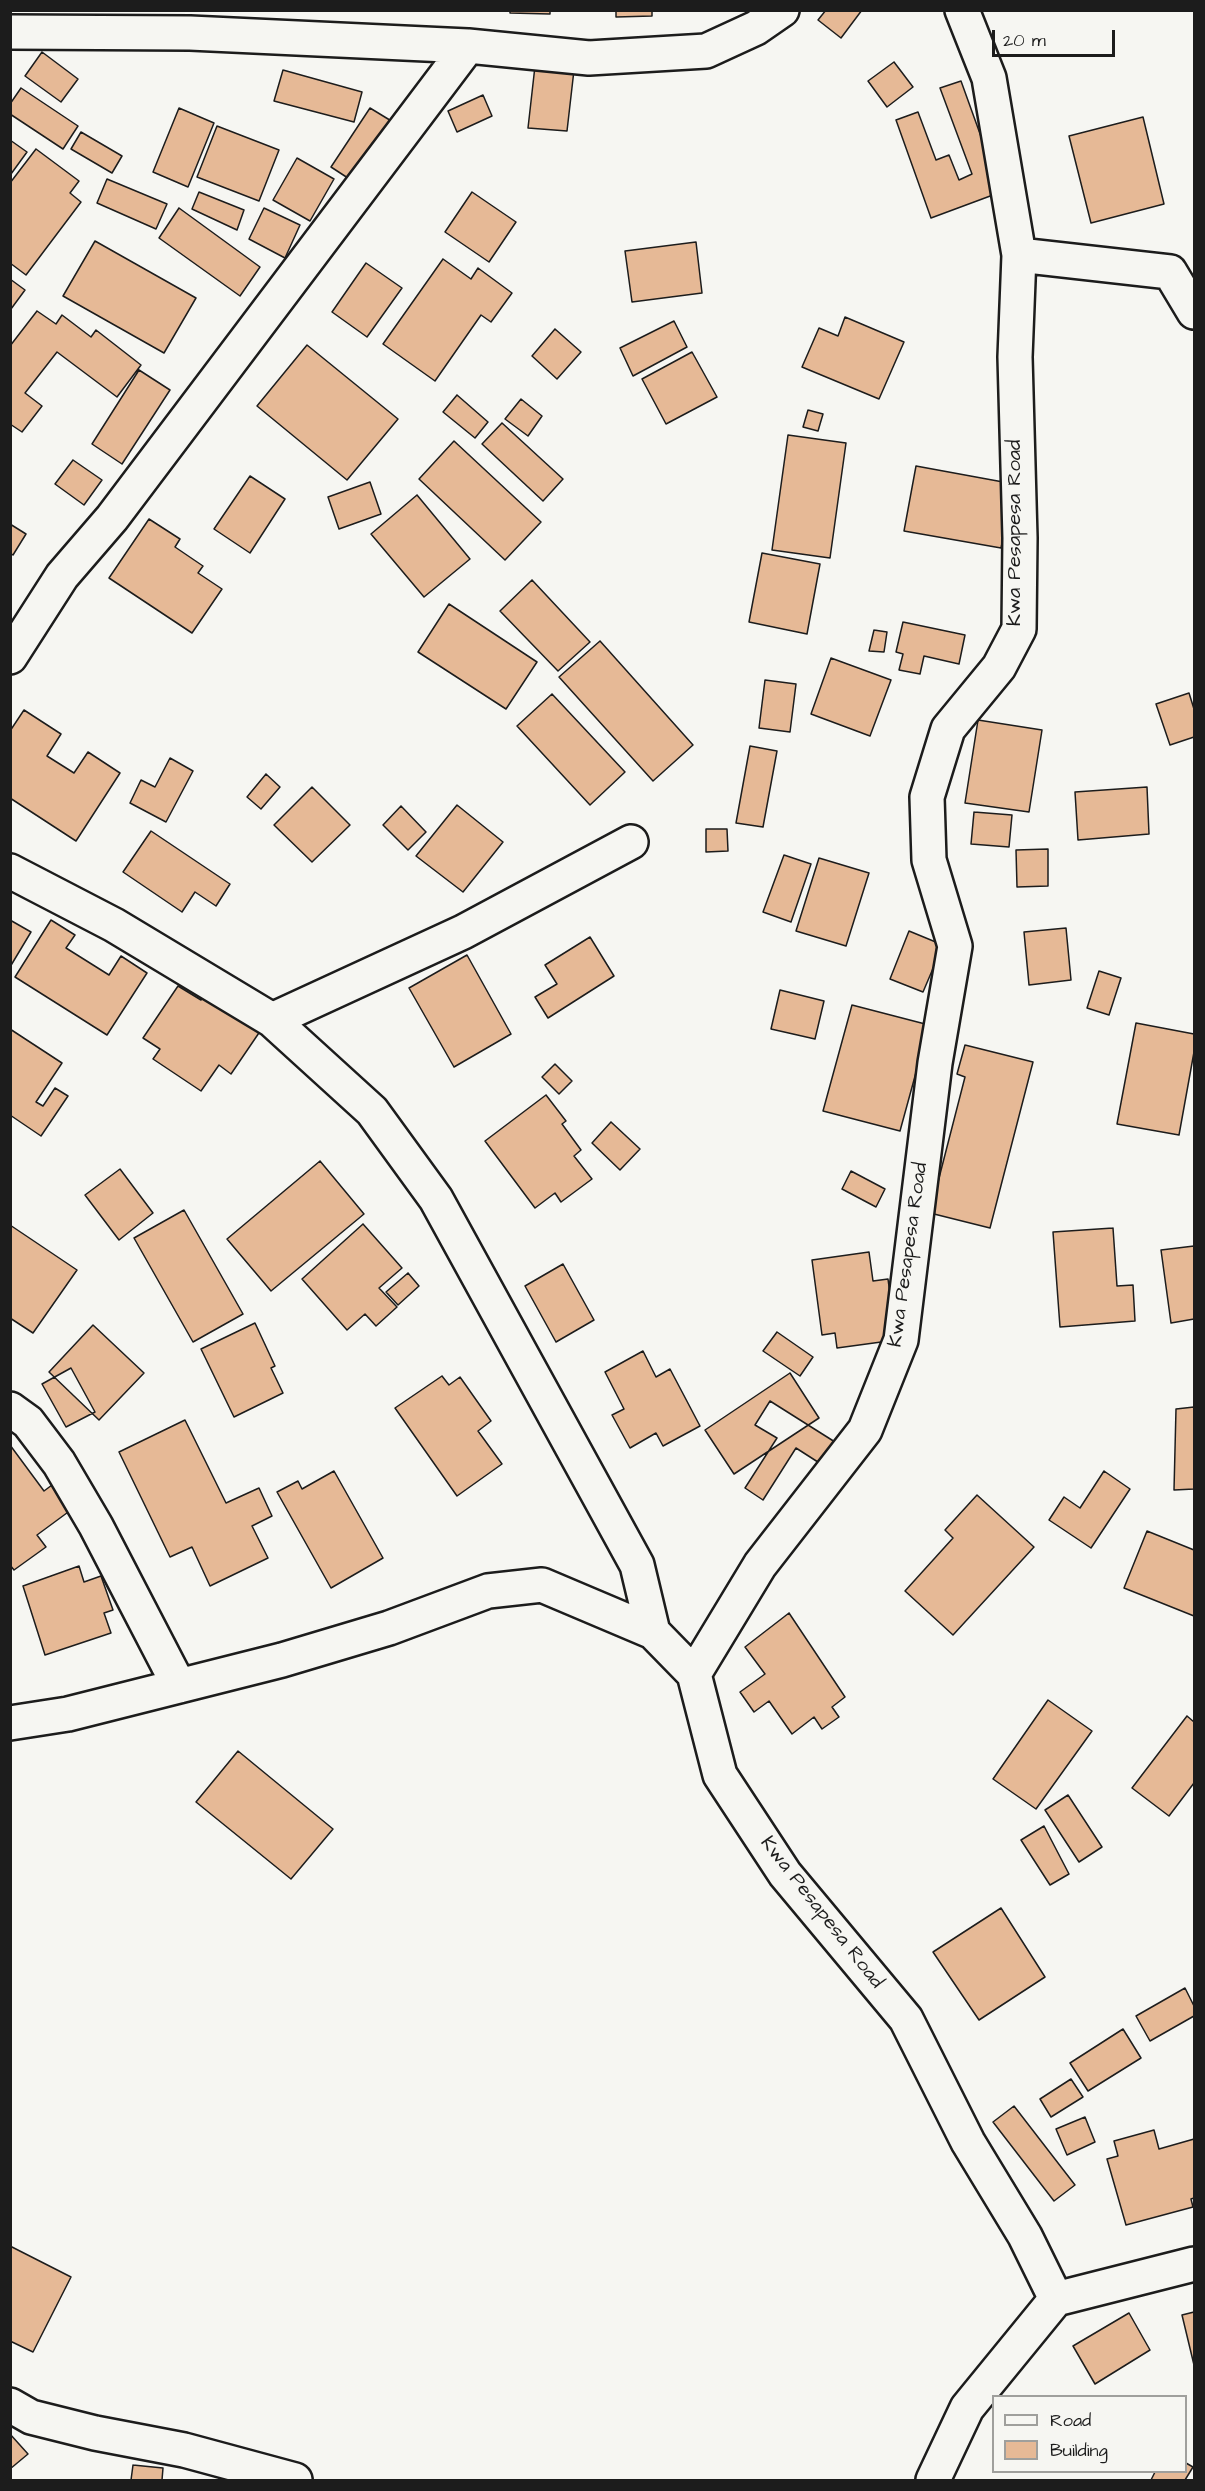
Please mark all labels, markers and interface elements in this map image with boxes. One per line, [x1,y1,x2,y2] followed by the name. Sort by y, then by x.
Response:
[995,18,1118,56] scale bar
[1003,28,1046,53] text: 20 m
[1004,440,1028,626] street label: Kwa Pesapesa Road
[884,1161,934,1349] street label: Kwa Pesapesa Road
[754,1832,888,1994] street label: Kwa Pesapesa Road
[992,2395,1187,2473] legend
[1050,2408,1091,2433] text: Road
[1050,2438,1108,2463] text: Building

